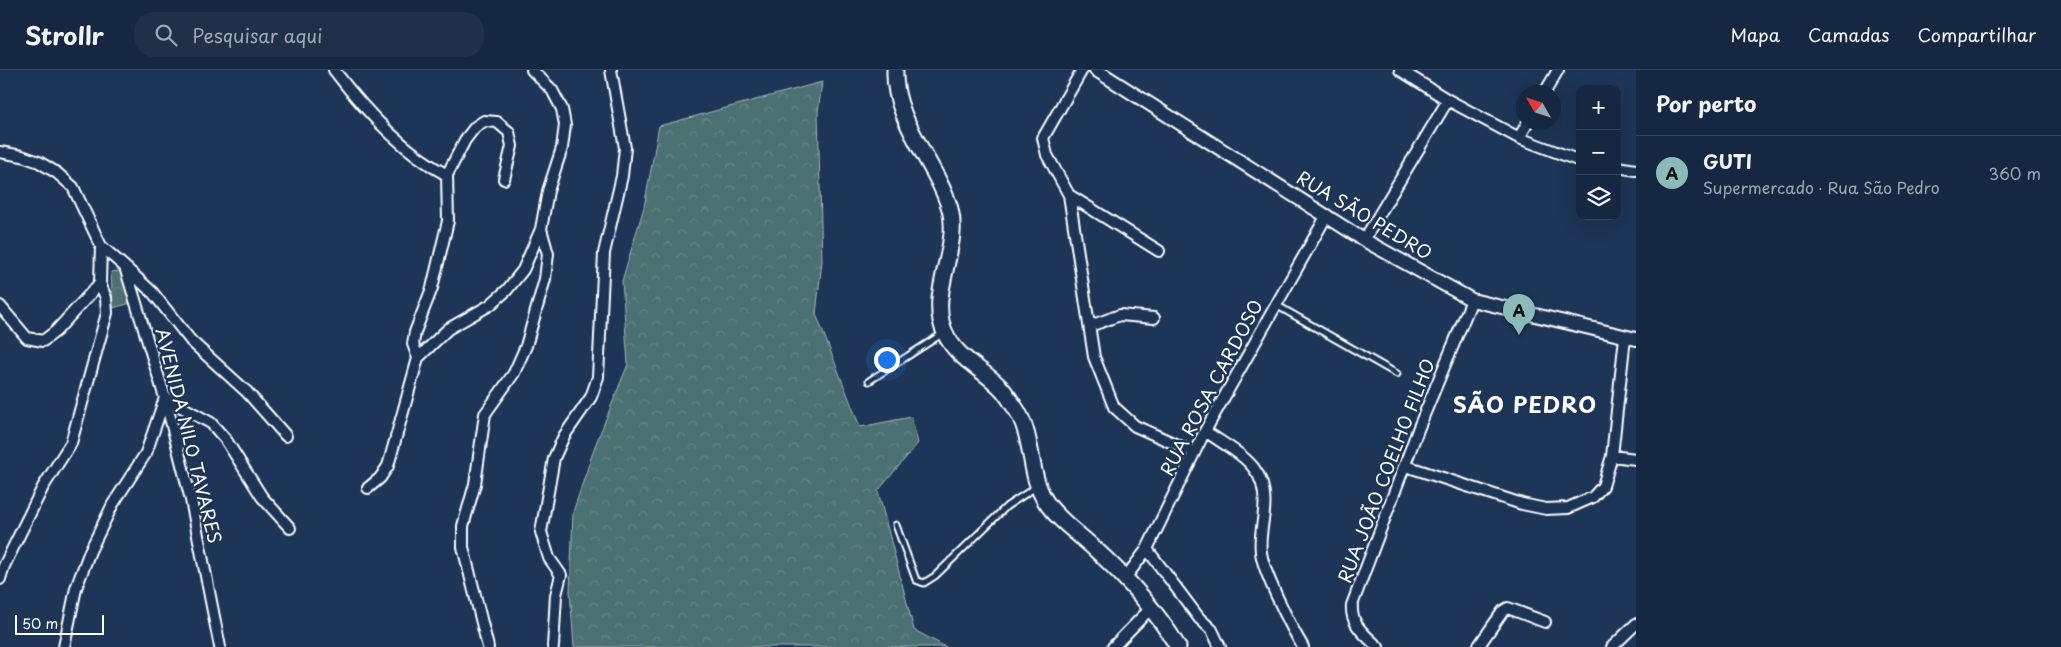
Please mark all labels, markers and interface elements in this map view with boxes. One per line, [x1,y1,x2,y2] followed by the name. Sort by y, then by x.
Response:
[134,12,484,57] search box
[25,17,104,53] text: Strollr
[152,21,180,49] icon: search
[192,21,322,49] text: Pesquisar aqui
[1730,21,1780,48] text: Mapa
[1808,21,1890,48] text: Camadas
[1918,21,2036,48] text: Compartilhar
[1516,85,1561,130] north arrow
[1576,85,1621,220] map controls
[1576,85,1621,130] button: +
[1656,87,1756,119] text: Por perto
[1576,130,1621,175] button: −
[1703,147,1752,175] text: GUTI
[1666,161,1678,185] text: A
[1989,161,2041,185] text: 360 m
[1292,164,1438,266] street label: RUA SÃO PEDRO
[1576,175,1621,220] button: layers
[1703,175,1940,199] text: Supermercado · Rua São Pedro
[1153,294,1269,480] street label: RUA ROSA CARDOSO
[1503,294,1535,335] pin: A
[150,325,229,546] street label: AVENIDA NILO TAVARES
[874,347,900,373] your location
[1330,354,1441,586] street label: RUA JOÃO COELHO FILHO
[1453,387,1597,420] district label: SÃO PEDRO
[15,612,104,635] scale bar
[22,613,58,634] text: 50 m

